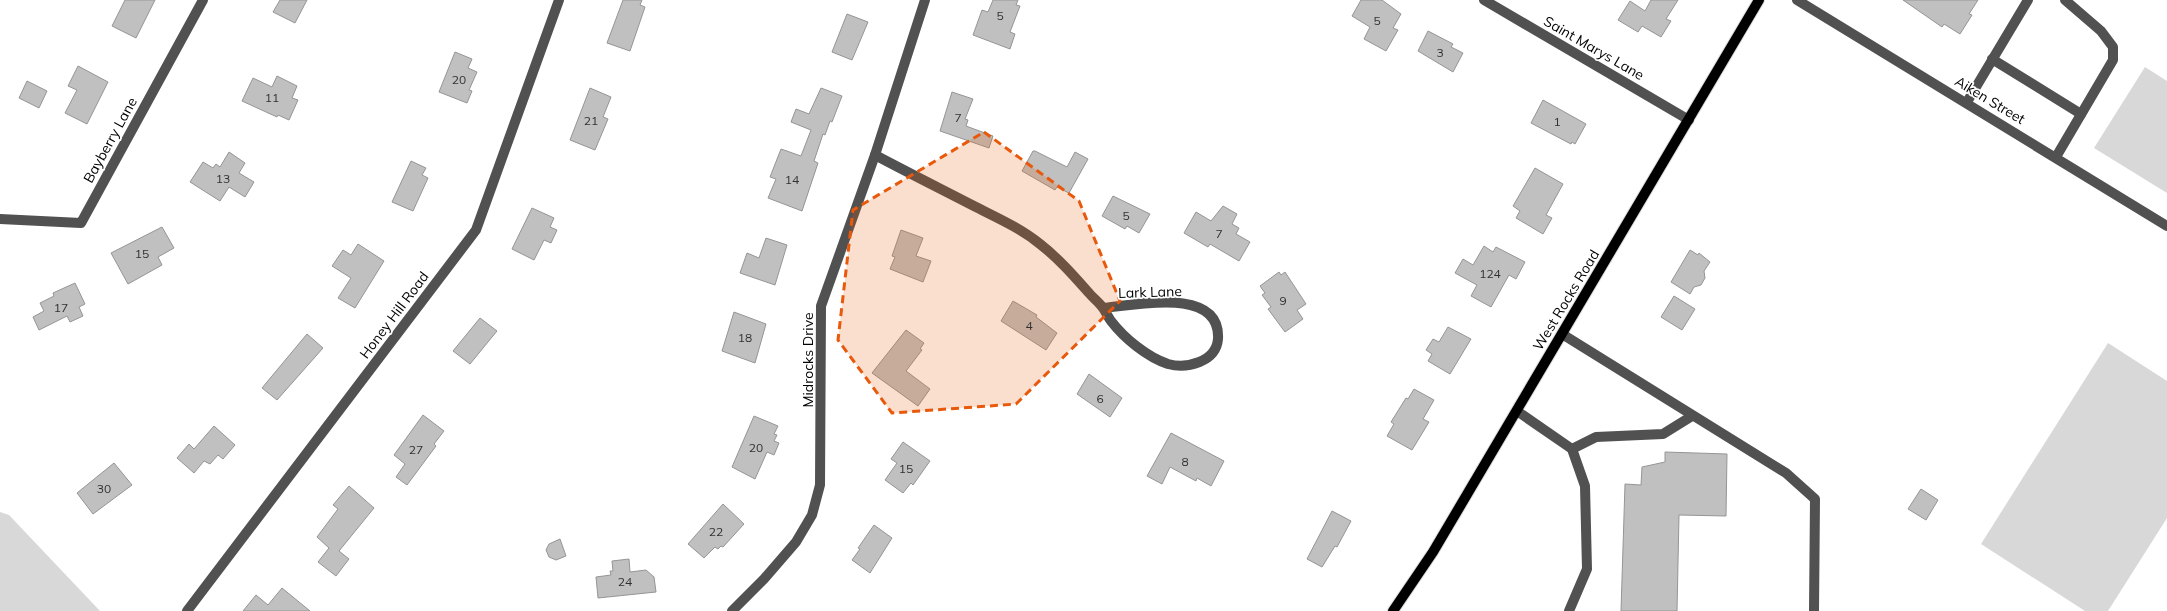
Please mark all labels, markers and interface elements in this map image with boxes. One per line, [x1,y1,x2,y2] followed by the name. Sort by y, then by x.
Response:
[996,8,1004,23] house number: 5
[1541,12,1647,84] street label: Saint Marys Lane
[1373,13,1381,28] house number: 5
[1436,45,1444,60] house number: 3
[452,72,466,87] house number: 20
[1952,72,2029,128] street label: Aiken Street
[265,90,279,105] house number: 11
[79,94,141,186] street label: Bayberry Lane
[954,110,962,125] house number: 7
[584,113,598,128] house number: 21
[1553,114,1561,129] house number: 1
[216,171,230,186] house number: 13
[785,172,799,187] house number: 14
[1122,208,1130,223] house number: 5
[1215,226,1223,241] house number: 7
[135,246,149,261] house number: 15
[1529,246,1603,354] street label: West Rocks Road
[1479,266,1501,281] house number: 124
[355,268,433,362] street label: Honey Hill Road
[1118,282,1182,302] street label: Lark Lane
[1279,293,1287,308] house number: 9
[54,300,68,315] house number: 17
[799,312,817,408] street label: Midrocks Drive
[1025,318,1033,333] house number: 4
[738,330,752,345] house number: 18
[1096,391,1104,406] house number: 6
[749,440,763,455] house number: 20
[409,442,423,457] house number: 27
[1181,454,1189,469] house number: 8
[899,461,913,476] house number: 15
[97,481,111,496] house number: 30
[709,524,723,539] house number: 22
[618,574,632,589] house number: 24

